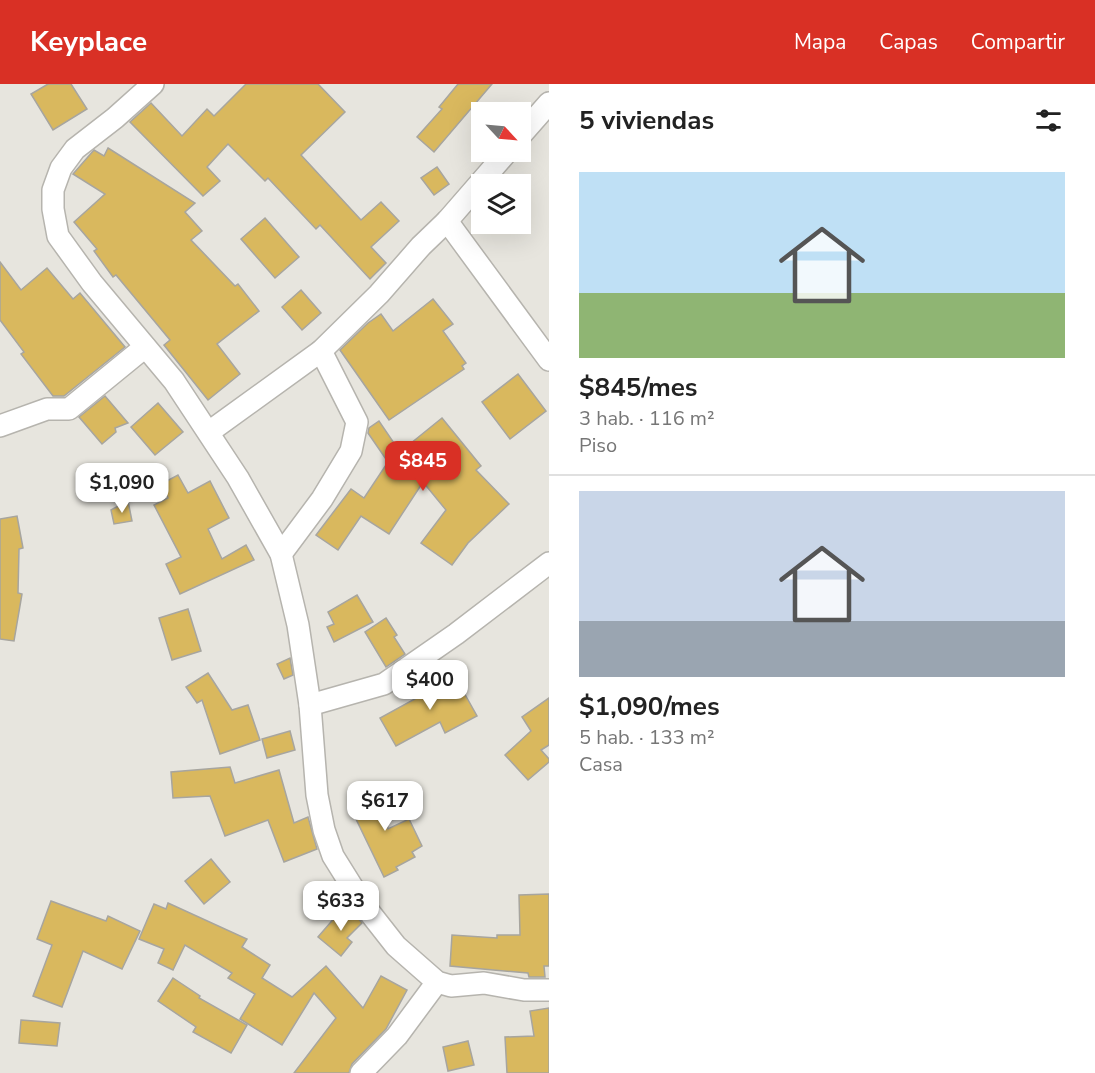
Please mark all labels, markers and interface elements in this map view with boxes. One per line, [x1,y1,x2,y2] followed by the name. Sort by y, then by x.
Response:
[30,23,147,61] text: Keyplace
[794,28,846,56] text: Mapa
[879,28,938,56] text: Capas
[971,28,1065,56] text: Compartir
[471,102,531,162] north arrow
[471,102,531,234] map controls
[579,103,714,138] text: 5 viviendas
[1032,104,1065,137] icon: filters
[471,174,531,234] button: layers
[768,211,876,319] icon: home
[579,370,698,405] text: $845/mes
[579,405,715,432] text: 3 hab. · 116 m²
[579,432,617,459] text: Piso
[387,441,459,492] pin: $845
[399,447,447,474] text: $845
[73,463,171,514] pin: $1,090
[90,469,154,496] text: $1,090
[768,530,876,638] icon: home
[394,660,466,711] pin: $400
[406,666,454,693] text: $400
[579,689,720,724] text: $1,090/mes
[579,724,715,751] text: 5 hab. · 133 m²
[579,751,623,778] text: Casa
[349,781,421,832] pin: $617
[361,787,409,814] text: $617
[305,881,377,932] pin: $633
[317,887,365,914] text: $633

